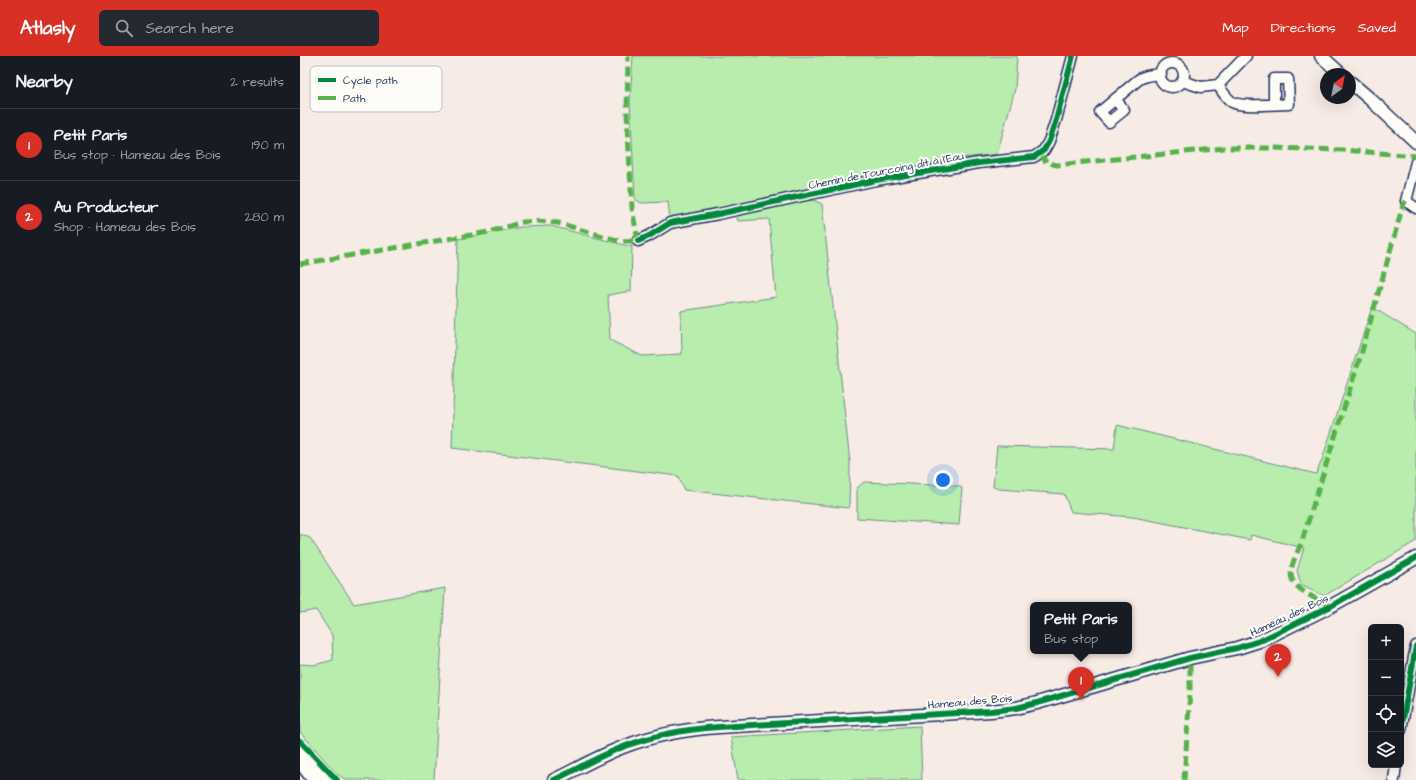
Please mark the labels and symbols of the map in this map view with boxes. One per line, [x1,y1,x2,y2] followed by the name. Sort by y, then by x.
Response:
[310,66,442,112] legend
[1320,68,1356,104] north arrow
[343,73,398,89] text: Cycle path
[343,91,366,106] text: Path
[807,148,966,194] street label: Chemin de Tourcoing dit à l'Eau
[933,470,953,490] your location
[1247,590,1331,640] street label: Hameau des Bois
[1265,644,1291,677] pin: 2
[1068,667,1094,700] pin: 1
[927,690,1014,713] street label: Hameau des Bois

